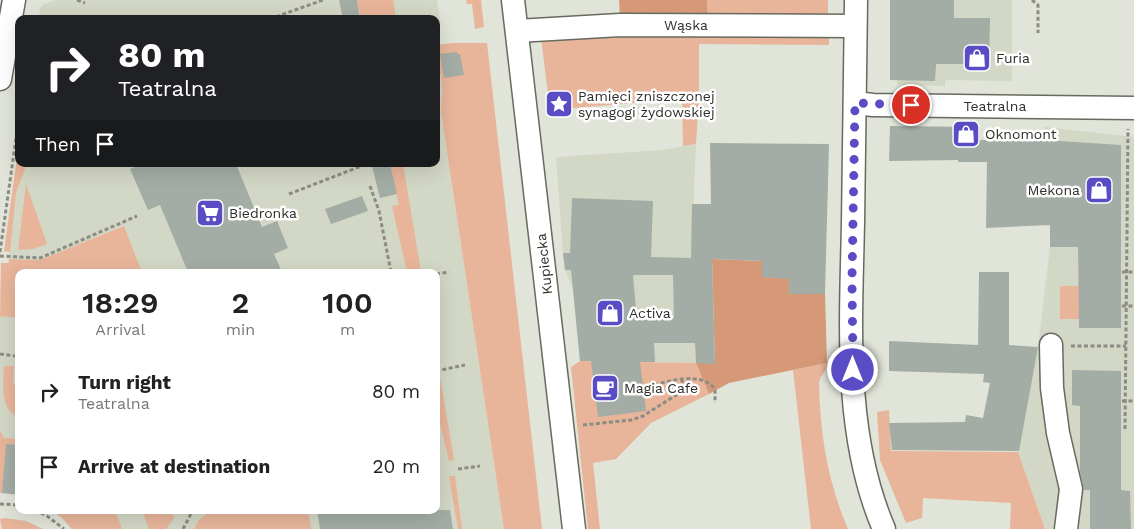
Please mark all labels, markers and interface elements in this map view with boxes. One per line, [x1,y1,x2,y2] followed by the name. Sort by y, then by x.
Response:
[664,17,708,33] street label: Wąska
[118,34,205,76] text: 80 m
[35,35,100,100] icon: right
[962,43,992,73] shop icon: Furia
[996,50,1030,66] place label: Furia
[118,76,217,101] text: Teatralna
[890,84,932,126] pin
[578,88,715,120] place label: Pamięci zniszczonej synagogi żydowskiej
[544,89,574,119] place icon: Pamięci zniszczonej synagogi żydowskiej
[897,91,925,119] icon: arrive
[964,98,1026,114] street label: Teatralna
[951,119,981,149] shop icon: Oknomont
[985,126,1057,142] place label: Oknomont
[91,130,119,158] icon: arrive
[35,133,81,156] text: Then
[1084,175,1114,205] shop icon: Mekona
[1027,182,1080,198] place label: Mekona
[195,198,225,228] supermarket icon: Biedronka
[229,205,297,221] place label: Biedronka
[533,232,555,295] street label: Kupiecka
[82,285,159,320] text: 18:29
[232,285,249,320] text: 2
[322,285,373,320] text: 100
[595,298,625,328] shop icon: Activa
[629,305,671,321] place label: Activa
[95,320,145,339] text: Arrival
[226,320,255,339] text: min
[340,320,355,339] text: m
[826,343,878,395] position arrow
[78,371,171,394] text: Turn right
[590,373,620,403] cafe icon: Magia Cafe
[35,378,63,406] icon: right
[372,380,420,403] text: 80 m
[624,380,698,396] place label: Magia Cafe
[78,394,150,413] text: Teatralna
[35,453,63,481] icon: arrive
[78,455,270,478] text: Arrive at destination
[373,455,420,478] text: 20 m

